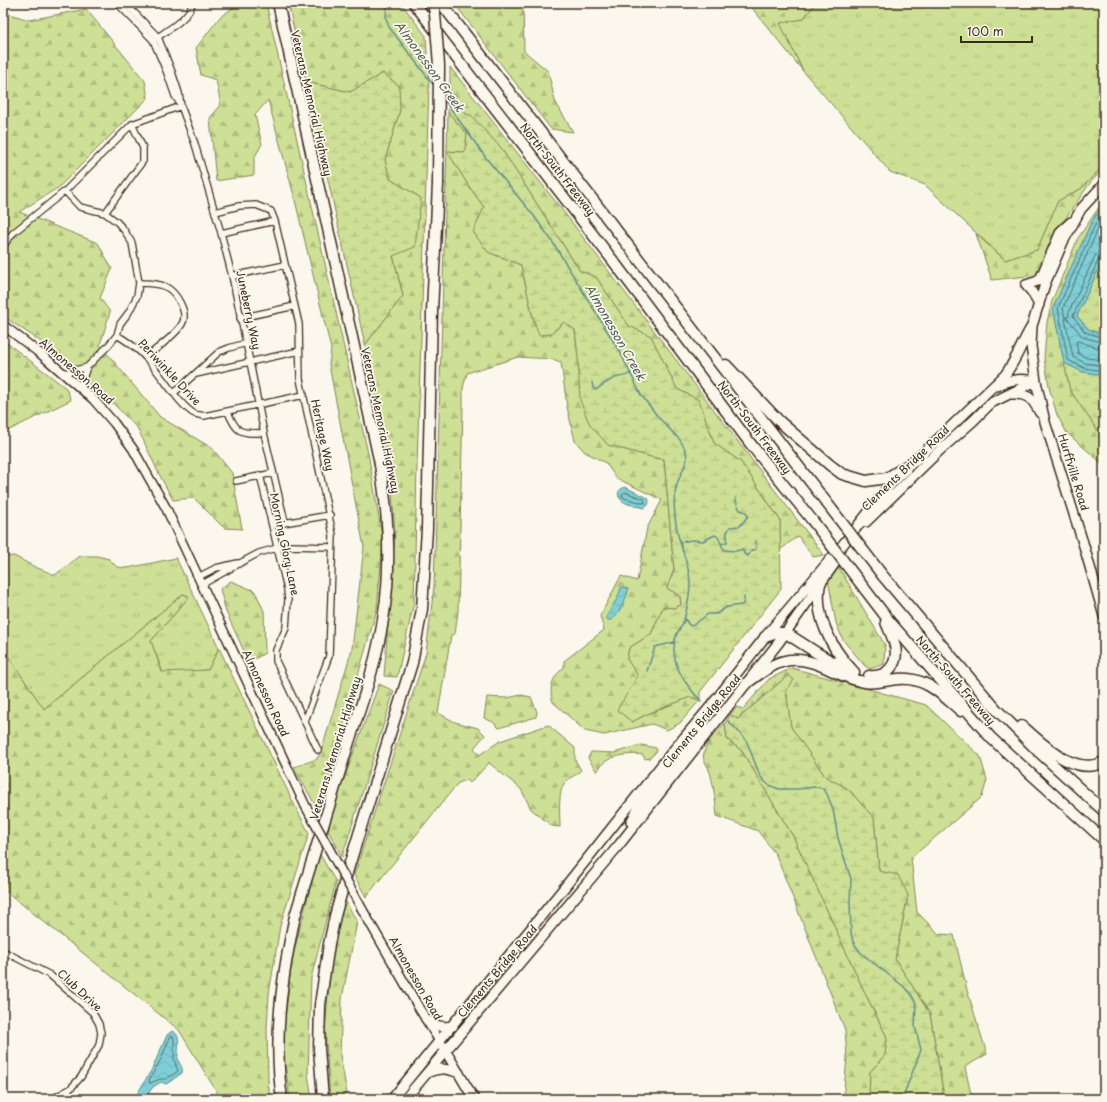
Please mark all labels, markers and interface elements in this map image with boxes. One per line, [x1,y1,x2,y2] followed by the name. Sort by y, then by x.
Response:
[391,17,470,116] water label: Almonesson Creek
[961,18,1032,44] scale bar
[967,22,1004,40] text: 100 m
[287,28,337,178] street label: Veterans Memorial Highway
[516,119,600,219] street label: North-South Freeway
[232,269,266,351] street label: Juneberry Way
[581,280,651,384] water label: Almonesson Creek
[36,334,118,408] street label: Almonesson Road
[135,335,205,409] street label: Periwinkle Drive
[357,345,405,495] street label: Veterans Memorial Highway
[714,377,796,477] street label: North-South Freeway
[307,397,339,473] street label: Heritage Way
[857,421,953,515] street label: Clements Bridge Road
[1054,431,1094,513] street label: Hurffville Road
[266,491,304,597] street label: Morning Glory Lane
[912,632,1000,728] street label: North-South Freeway
[238,647,294,739] street label: Almonesson Road
[658,670,744,772] street label: Clements Bridge Road
[305,674,365,822] street label: Veterans Memorial Highway
[453,921,541,1021] street label: Clements Bridge Road
[385,933,447,1023] street label: Almonesson Road
[54,965,106,1015] street label: Club Drive

